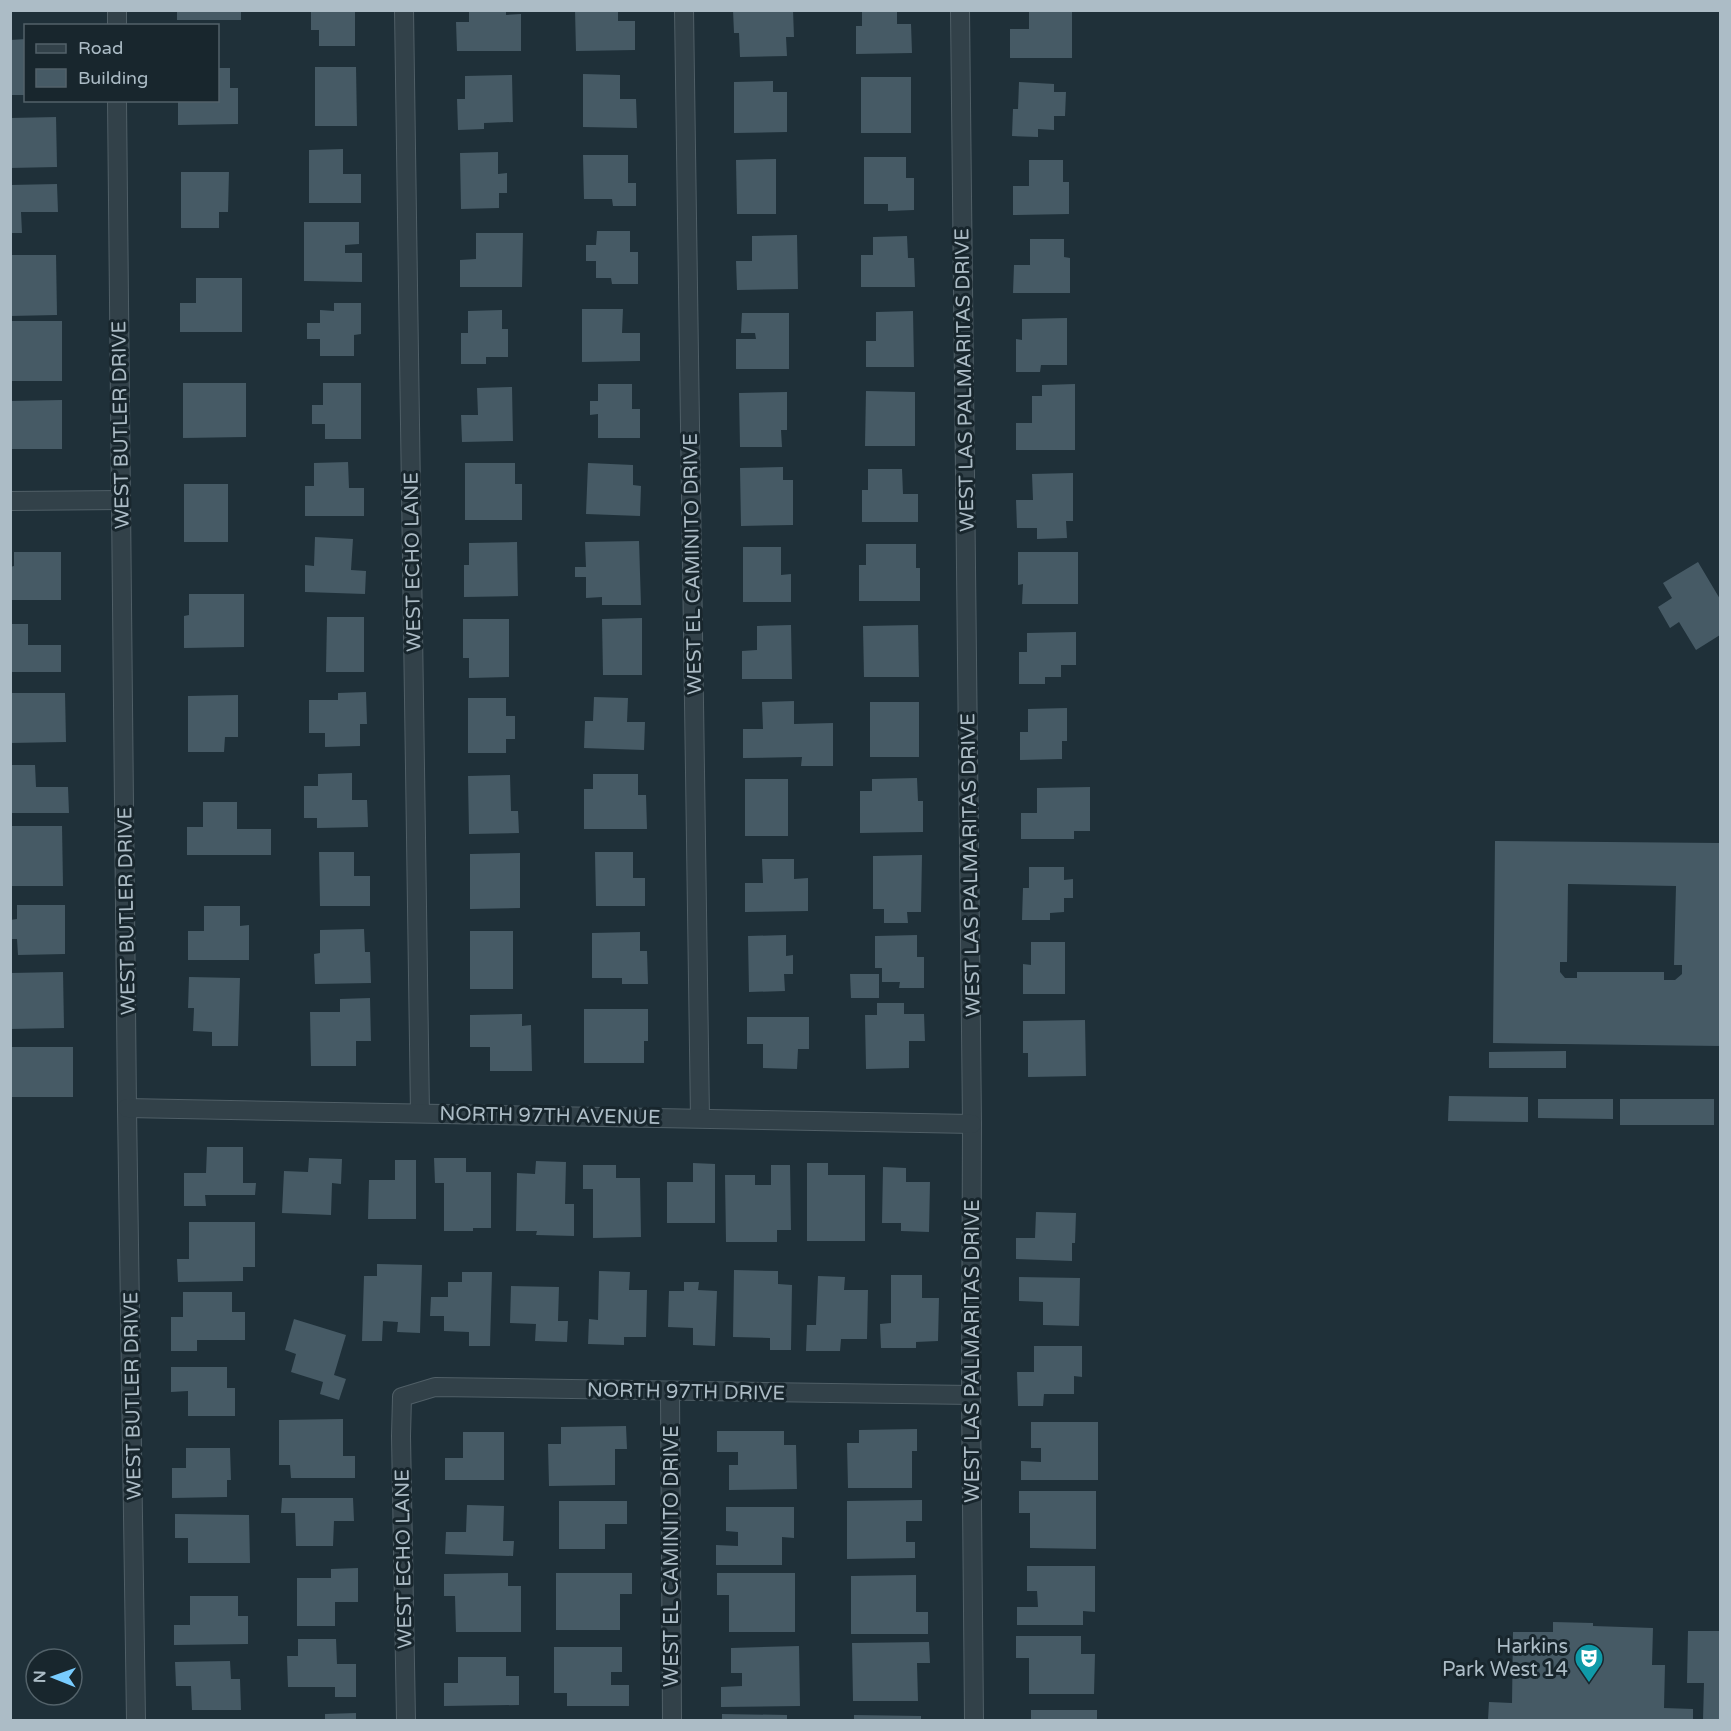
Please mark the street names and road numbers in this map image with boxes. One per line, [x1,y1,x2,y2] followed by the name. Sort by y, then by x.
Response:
[950,228,980,532] street label: WEST LAS PALMARITAS DRIVE
[107,321,135,529] street label: WEST BUTLER DRIVE
[679,433,707,695] street label: WEST EL CAMINITO DRIVE
[399,472,427,652] street label: WEST ECHO LANE
[956,713,986,1017] street label: WEST LAS PALMARITAS DRIVE
[113,807,141,1015] street label: WEST BUTLER DRIVE
[439,1102,661,1130] street label: NORTH 97TH AVENUE
[961,1199,985,1503] street label: WEST LAS PALMARITAS DRIVE
[119,1292,147,1500] street label: WEST BUTLER DRIVE
[587,1378,785,1406] street label: NORTH 97TH DRIVE
[660,1425,684,1687] street label: WEST EL CAMINITO DRIVE
[390,1469,418,1649] street label: WEST ECHO LANE

